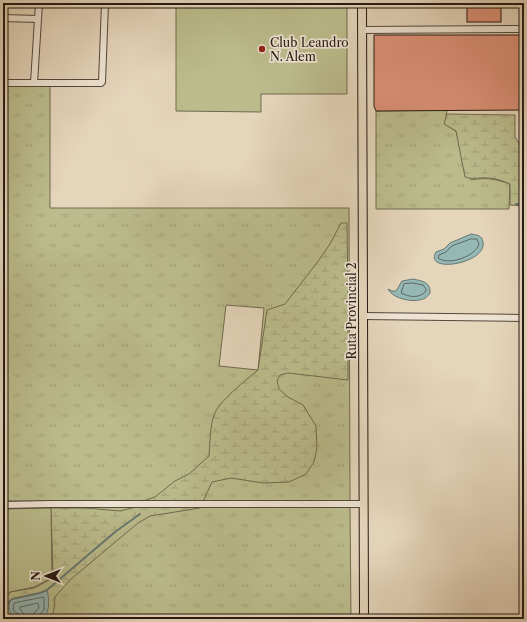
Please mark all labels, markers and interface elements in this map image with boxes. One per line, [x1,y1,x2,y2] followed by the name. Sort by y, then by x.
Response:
[270,35,349,64] place label: Club Leandro N. Alem
[257,44,267,54] marker: Club Leandro N. Alem
[344,262,359,360] street label: Ruta Provincial 2
[26,556,66,596] north arrow
[29,571,43,581] text: N

